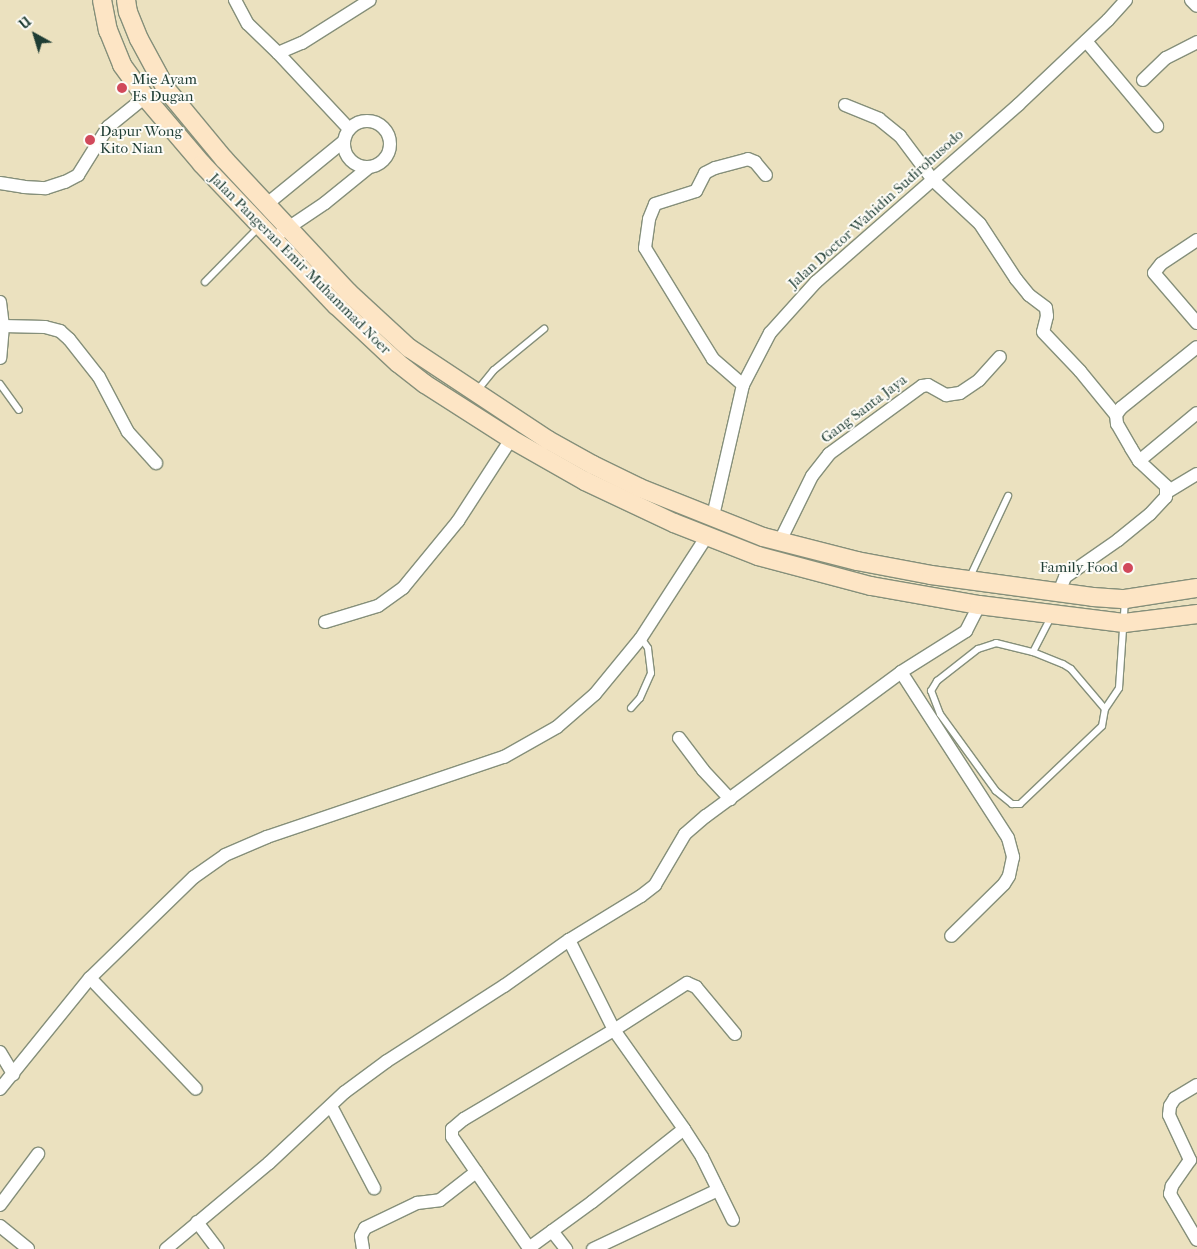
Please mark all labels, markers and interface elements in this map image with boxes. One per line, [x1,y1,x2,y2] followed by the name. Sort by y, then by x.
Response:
[10,10,60,60] north arrow
[16,13,35,33] text: U
[132,70,197,105] place label: Mie Ayam Es Dugan
[116,82,128,94] marker: Mie Ayam Es Dugan
[100,122,182,157] place label: Dapur Wong Kito Nian
[785,126,967,292] street label: Jalan Doctor Wahidin Sudirohusodo
[84,134,96,146] marker: Dapur Wong Kito Nian
[205,169,395,359] street label: Jalan Pangeran Emir Muhammad Noer
[817,371,911,447] street label: Gang Santa Jaya
[1040,559,1118,577] place label: Family Food
[1122,562,1134,574] marker: Family Food

